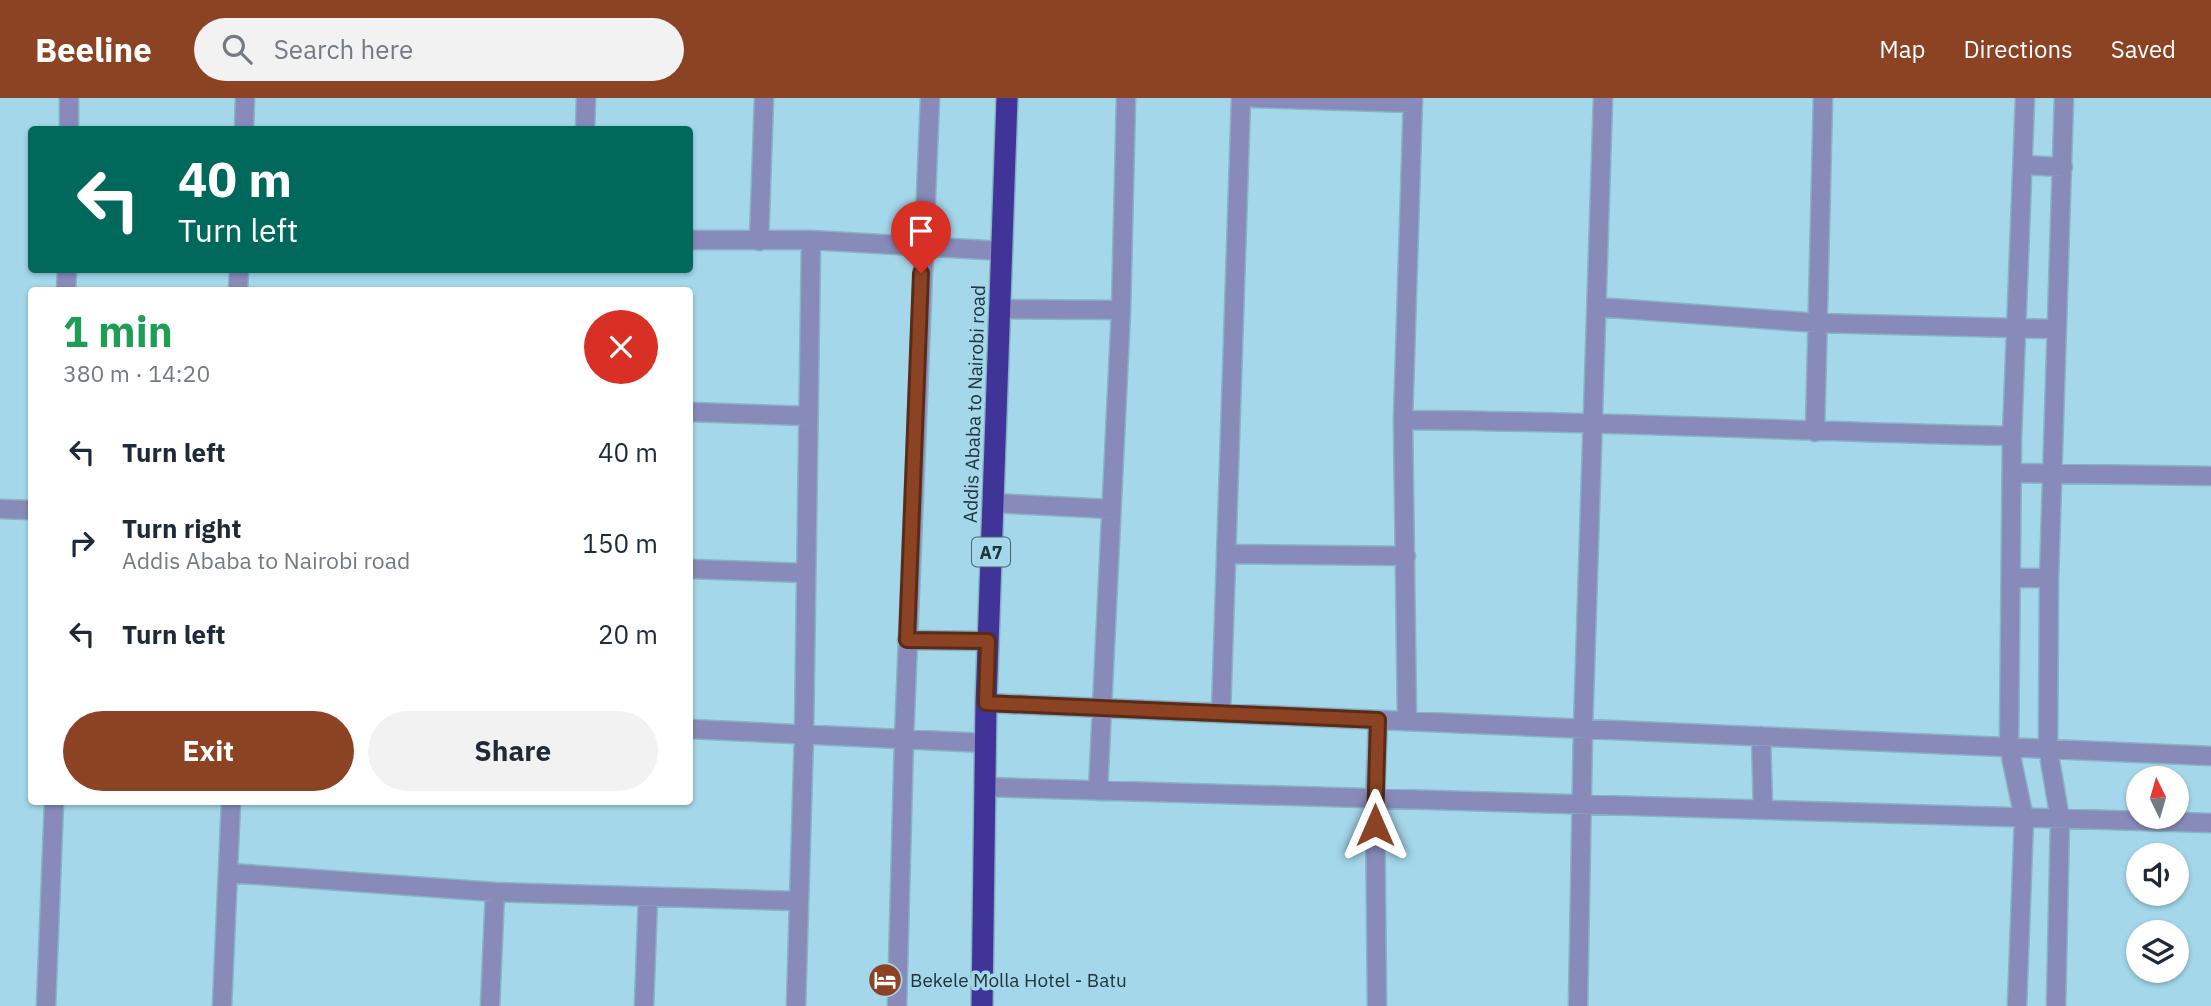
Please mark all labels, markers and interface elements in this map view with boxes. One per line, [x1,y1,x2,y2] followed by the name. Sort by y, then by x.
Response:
[194,18,684,81] search box
[35,28,152,71] text: Beeline
[218,30,256,68] icon: search
[274,32,413,66] text: Search here
[1879,33,1925,65] text: Map
[1963,33,2073,65] text: Directions
[2111,33,2176,65] text: Saved
[178,147,292,210] text: 40 m
[63,154,154,245] icon: left
[891,201,951,273] pin
[178,209,298,251] text: Turn left
[902,212,940,250] icon: arrive
[958,285,990,523] street label: Addis Ababa to Nairobi road
[63,304,173,359] text: 1 min
[584,310,658,384] button: close
[63,358,210,388] text: 380 m · 14:20
[63,433,101,471] icon: left
[122,435,225,469] text: Turn left
[598,435,658,469] text: 40 m
[122,511,241,545] text: Turn right
[63,524,101,562] icon: right
[582,526,658,560] text: 150 m
[972,538,1010,566] road number: A7
[122,545,410,575] text: Addis Ababa to Nairobi road
[63,615,101,653] icon: left
[122,617,225,651] text: Turn left
[598,617,658,651] text: 20 m
[63,711,354,791] button: Exit
[368,711,658,791] button: Share
[2126,766,2189,830] north arrow
[2126,766,2189,983] map controls
[1338,788,1412,862] position arrow
[2126,843,2189,906] button: sound
[2126,920,2189,983] button: layers
[866,961,904,999] hotel icon: Bekele Molla Hotel - Batu
[910,968,1127,992] place label: Bekele Molla Hotel - Batu

